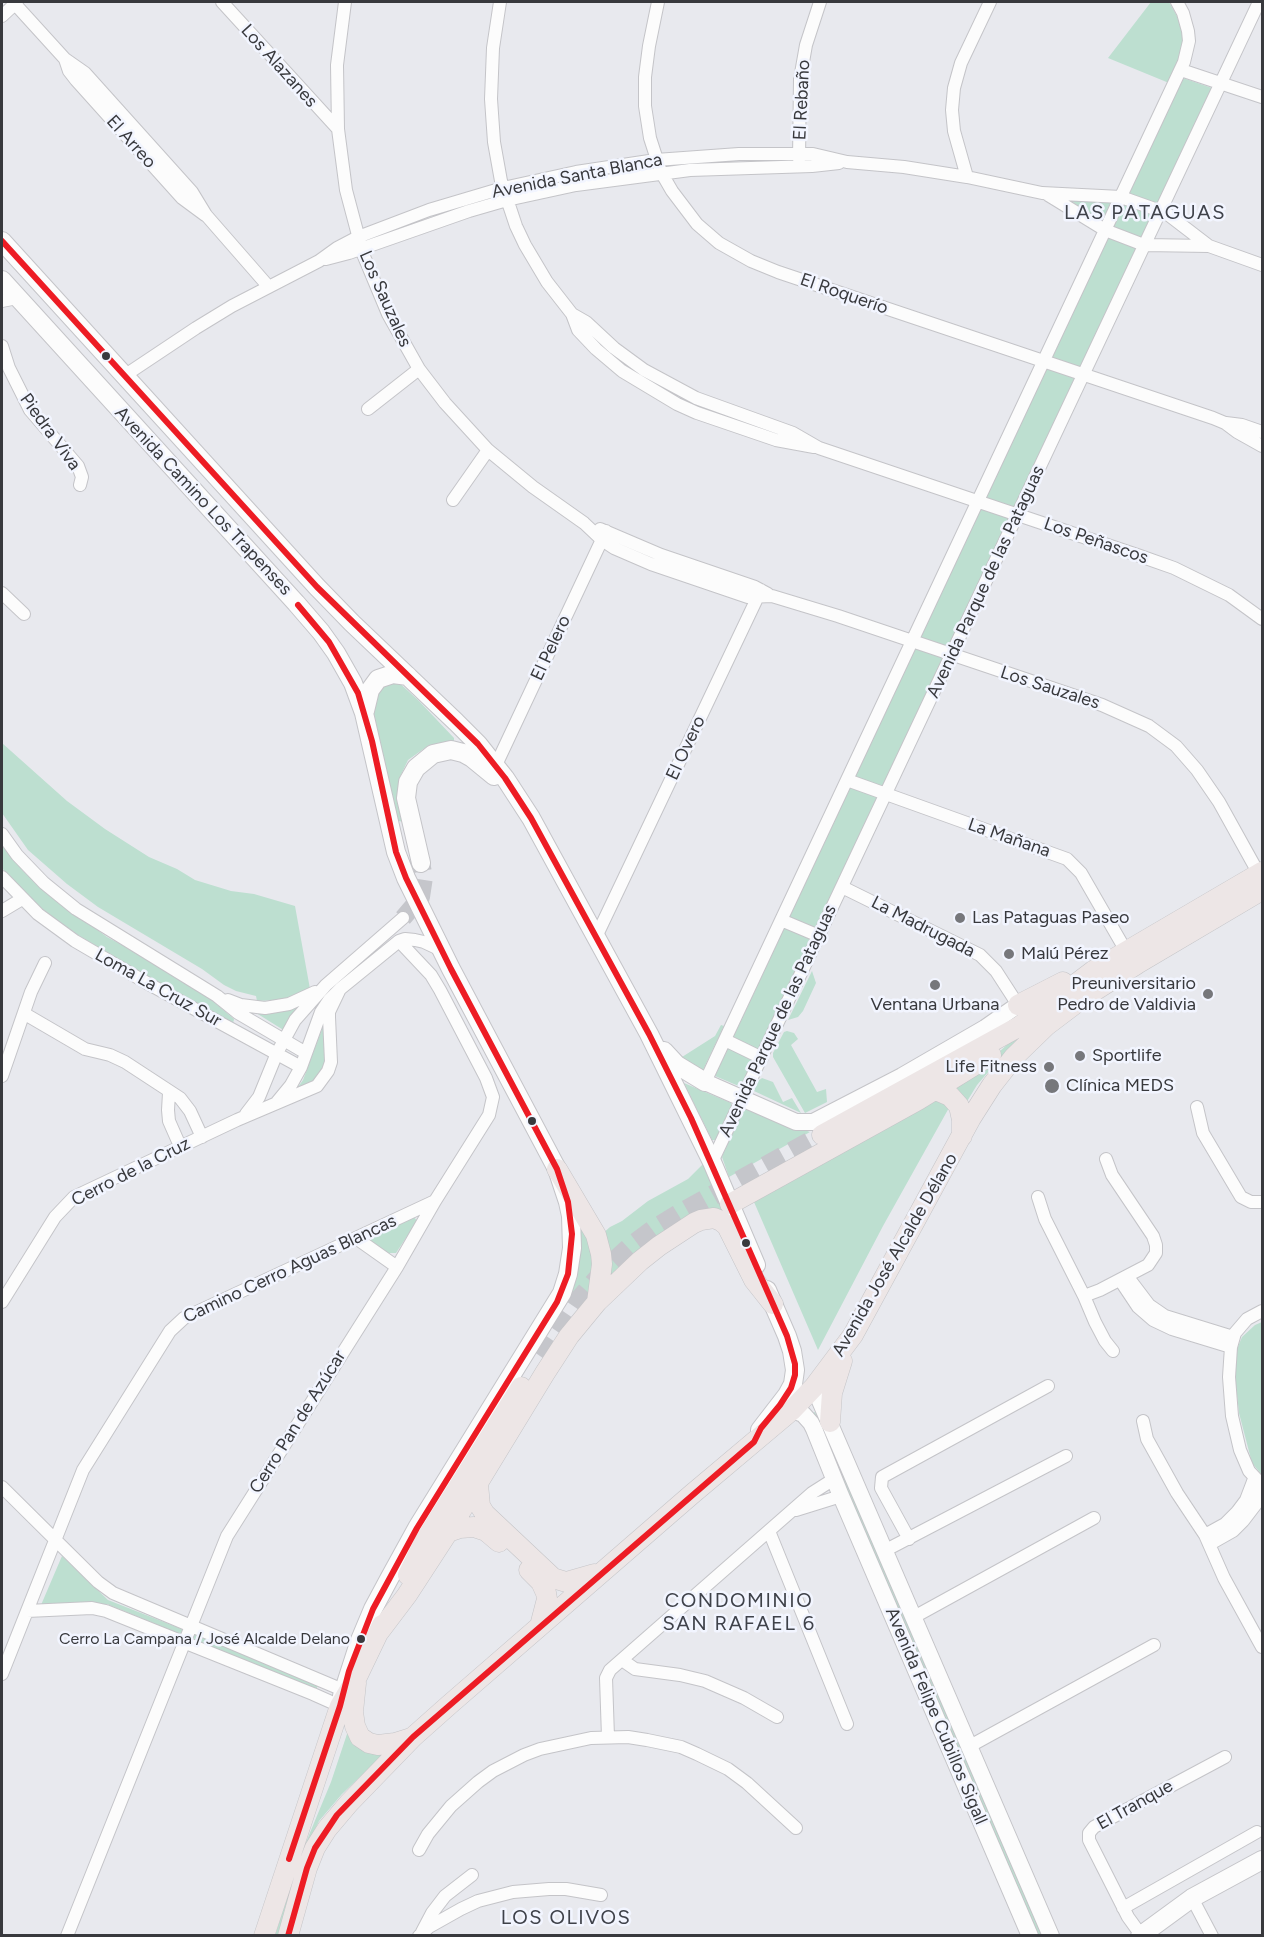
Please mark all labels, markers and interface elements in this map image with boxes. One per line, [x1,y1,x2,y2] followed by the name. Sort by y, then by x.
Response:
[236,20,322,112] street label: Los Alazanes
[789,59,815,141] street label: El Rebaño
[102,111,160,173] street label: El Arreo
[490,149,664,203] street label: Avenida Santa Blanca
[1064,201,1226,225] district label: LAS PATAGUAS
[354,248,416,350] street label: Los Sauzales
[797,269,891,319] street label: El Roquerío
[100,350,112,362] unlabelled marker
[15,389,85,475] street label: Piedra Viva
[110,402,296,600] street label: Avenida Camino Los Trapenses
[923,462,1049,702] street label: Avenida Parque de las Pataguas
[1041,513,1151,569] street label: Los Peñascos
[527,612,575,684] street label: El Pelero
[998,662,1102,714] street label: Los Sauzales
[662,712,710,784] street label: El Overo
[965,814,1053,862] street label: La Mañana
[868,892,978,962] street label: La Madrugada
[715,901,841,1141] street label: Avenida Parque de las Pataguas
[972,907,1129,929] place label: Las Pataguas Paseo
[953,911,967,925] marker: Las Pataguas Paseo
[1021,943,1109,965] place label: Malú Pérez
[91,944,225,1032] street label: Loma La Cruz Sur
[1002,947,1016,961] marker: Malú Pérez
[1057,973,1196,1016] place label: Preuniversitario Pedro de Valdivia
[928,978,942,992] marker: Ventana Urbana
[1201,987,1215,1001] marker: Preuniversitario Pedro de Valdivia
[871,994,999,1016] place label: Ventana Urbana
[1092,1045,1162,1067] place label: Sportlife
[1073,1049,1087,1063] marker: Sportlife
[945,1056,1037,1078] place label: Life Fitness
[1042,1060,1056,1074] marker: Life Fitness
[1066,1075,1174,1097] place label: Clínica MEDS
[1043,1077,1061,1095] marker: Clínica MEDS
[526,1115,538,1127] unlabelled marker
[68,1133,194,1211] street label: Cerro de la Cruz
[828,1149,962,1361] street label: Avenida José Alcalde Délano
[180,1210,400,1328] street label: Camino Cerro Aguas Blancas
[740,1237,752,1249] unlabelled marker
[245,1346,351,1498] street label: Cerro Pan de Azúcar
[662,1589,816,1636] district label: CONDOMINIO SAN RAFAEL 6
[880,1604,992,1828] street label: Avenida Felipe Cubillos Sigall
[59,1629,350,1649] place label: Cerro La Campana / José Alcalde Delano
[355,1633,367,1645] marker: Cerro La Campana / José Alcalde Delano
[1093,1775,1177,1835] street label: El Tranque
[501,1906,631,1930] district label: LOS OLIVOS

